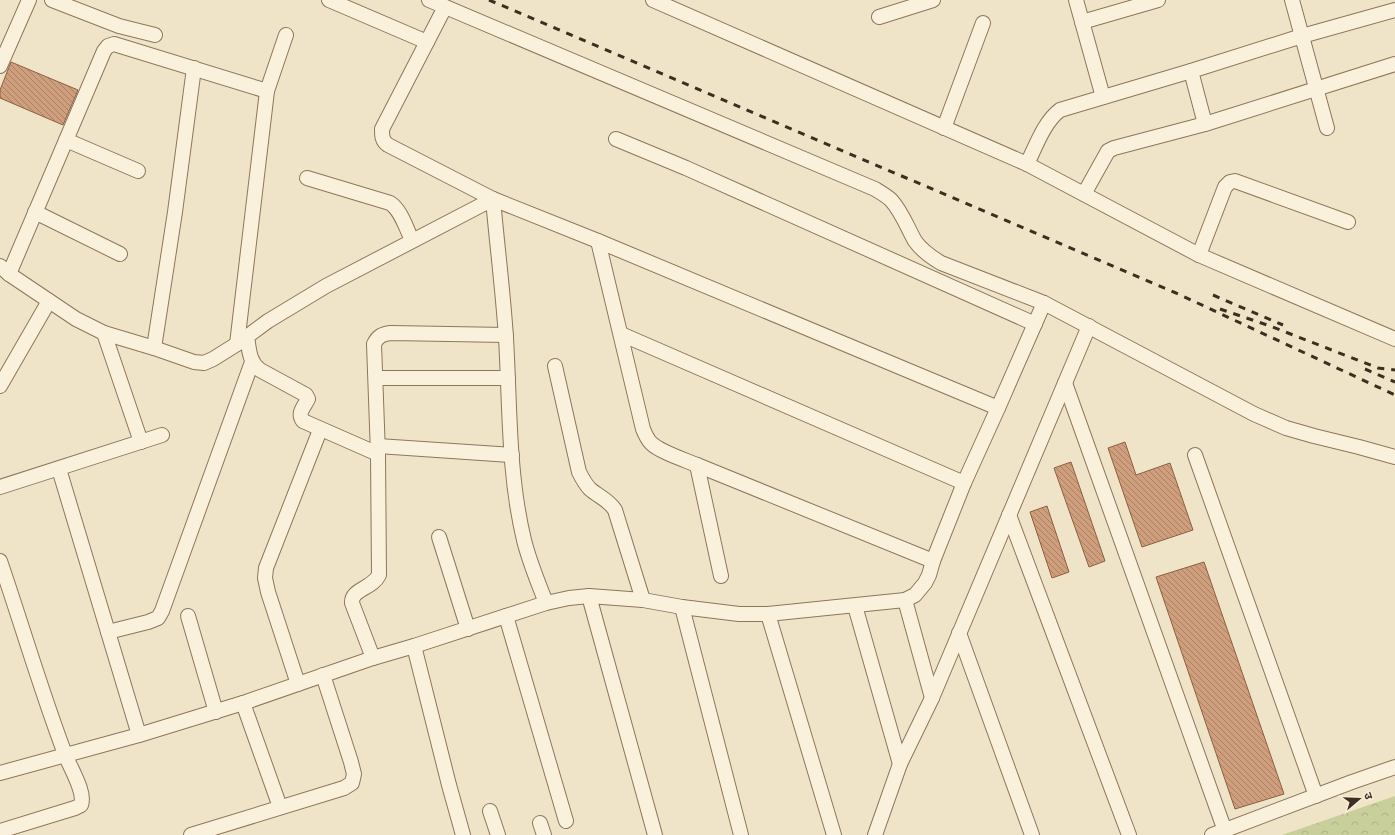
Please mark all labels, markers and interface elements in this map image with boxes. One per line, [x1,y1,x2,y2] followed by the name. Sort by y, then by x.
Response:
[1339,779,1379,819] north arrow
[1361,791,1375,802] text: उ

